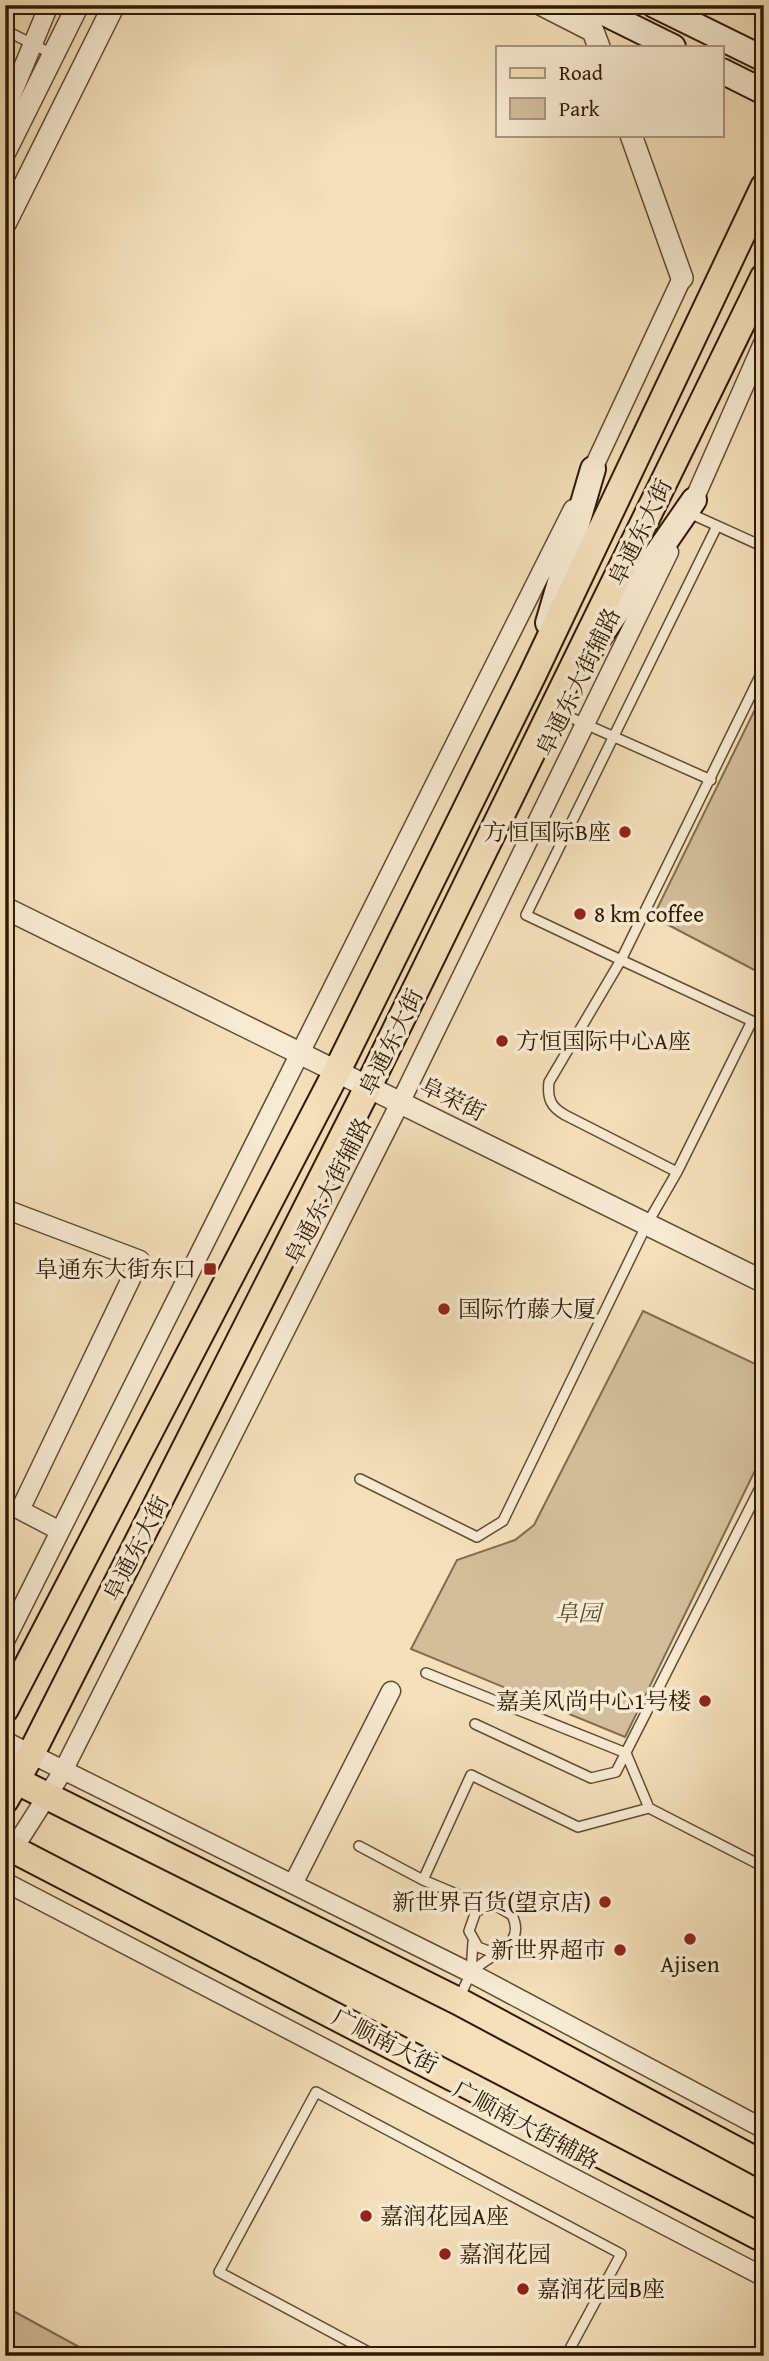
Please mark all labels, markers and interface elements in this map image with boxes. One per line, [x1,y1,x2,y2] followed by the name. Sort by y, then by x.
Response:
[496,46,724,136] legend
[559,57,604,88] text: Road
[559,93,600,124] text: Park
[600,473,680,591] street label: 阜通东大街
[527,602,628,761] street label: 阜通东大街辅路
[483,815,611,848] place label: 方恒国际B座
[617,824,633,840] marker: 方恒国际B座
[594,897,704,930] place label: 8 km coffee
[572,906,588,922] marker: 8 km coffee
[351,983,431,1101] street label: 阜通东大街
[516,1024,691,1057] place label: 方恒国际中心A座
[494,1033,510,1049] marker: 方恒国际中心A座
[415,1069,491,1129] street label: 阜荣街
[276,1112,379,1270] street label: 阜通东大街辅路
[35,1252,196,1285] place label: 阜通东大街东口
[202,1261,218,1277] marker: 阜通东大街东口
[458,1292,596,1325] place label: 国际竹藤大厦
[436,1301,452,1317] marker: 国际竹藤大厦
[95,1489,176,1606] street label: 阜通东大街
[555,1596,605,1629] park label: 阜园
[496,1684,691,1717] place label: 嘉美风尚中心1号楼
[697,1693,713,1709] marker: 嘉美风尚中心1号楼
[392,1885,591,1918] place label: 新世界百货(望京店)
[597,1894,613,1910] marker: 新世界百货(望京店)
[682,1931,698,1947] marker: Ajisen
[491,1933,606,1966] place label: 新世界超市
[612,1942,628,1958] marker: 新世界超市
[660,1947,720,1980] place label: Ajisen
[327,2000,444,2081] street label: 广顺南大街
[447,2072,605,2177] street label: 广顺南大街辅路
[380,2199,509,2232] place label: 嘉润花园A座
[358,2208,374,2224] marker: 嘉润花园A座
[459,2237,551,2270] place label: 嘉润花园
[437,2246,453,2262] marker: 嘉润花园
[537,2272,665,2305] place label: 嘉润花园B座
[515,2281,531,2297] marker: 嘉润花园B座

